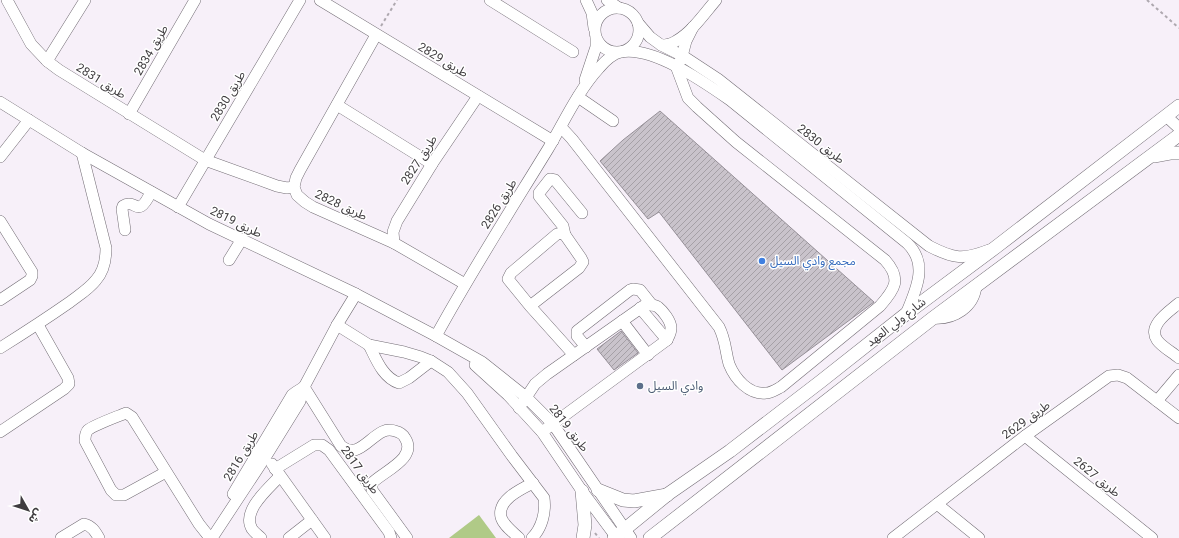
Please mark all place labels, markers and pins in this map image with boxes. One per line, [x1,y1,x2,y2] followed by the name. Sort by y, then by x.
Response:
[770,254,856,271] place label: مجمع وادي السيل
[757,256,767,266] marker: مجمع وادي السيل
[648,379,703,396] place label: وادي السيل
[635,381,645,391] marker: وادي السيل

